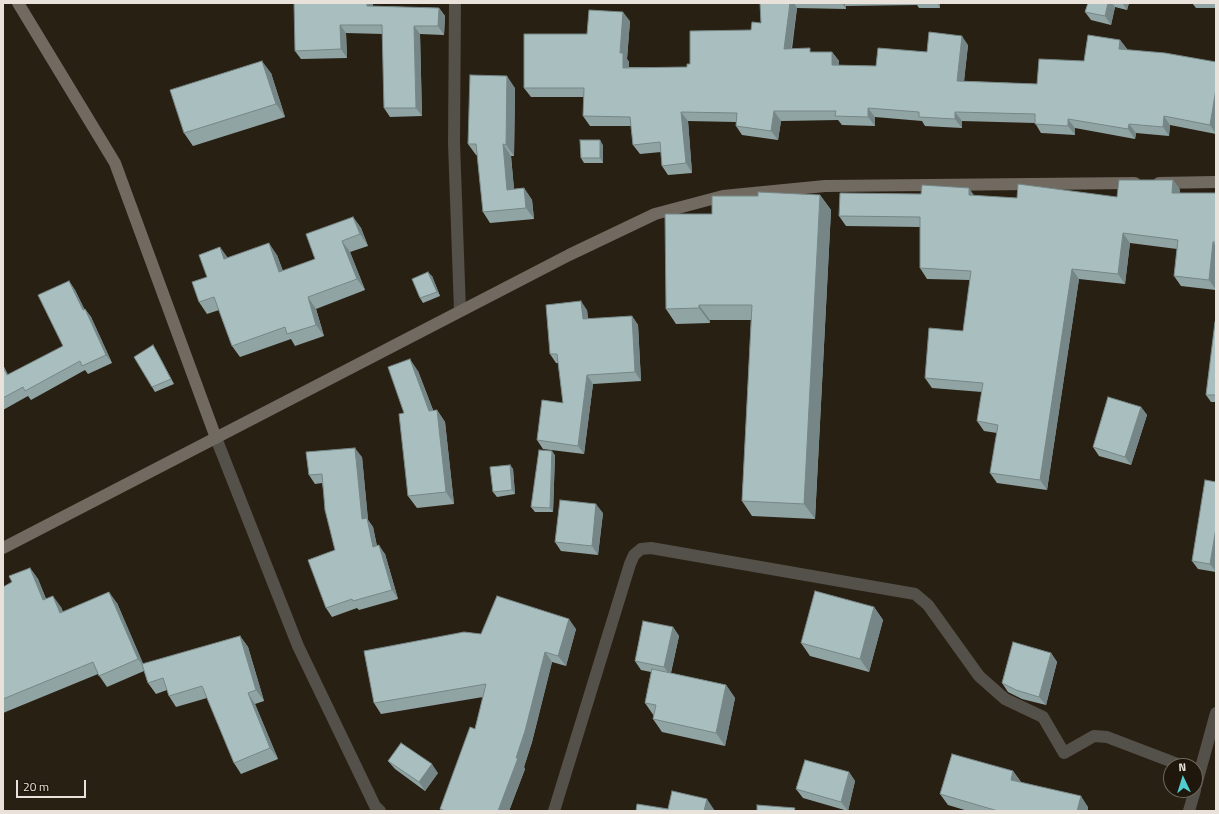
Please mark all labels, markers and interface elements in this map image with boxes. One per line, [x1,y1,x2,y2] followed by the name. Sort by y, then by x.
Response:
[1163,758,1203,798] north arrow
[1178,759,1187,775] text: N
[18,772,88,798] scale bar
[23,777,49,796] text: 20 m

